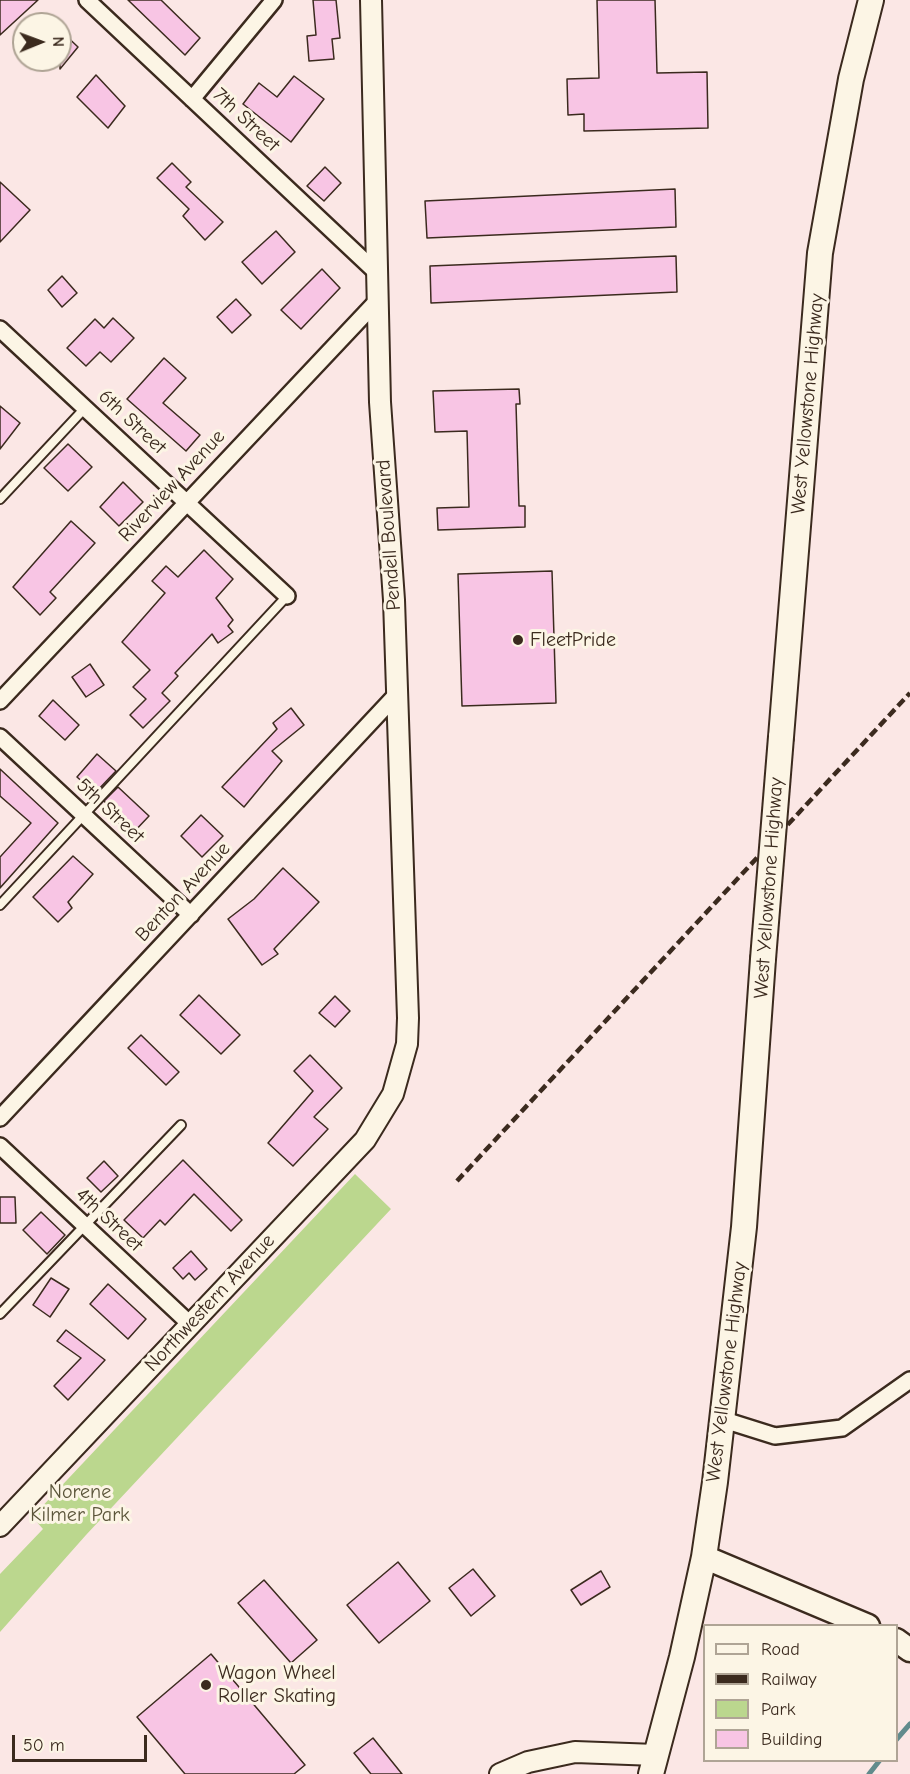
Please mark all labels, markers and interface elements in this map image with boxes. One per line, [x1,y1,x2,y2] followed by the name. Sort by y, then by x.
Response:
[12,12,72,72] north arrow
[49,36,67,47] text: N
[208,83,284,157] street label: 7th Street
[786,293,830,515] street label: West Yellowstone Highway
[93,385,171,459] street label: 6th Street
[114,425,230,547] street label: Riverview Avenue
[372,459,406,611] street label: Pendell Boulevard
[530,628,616,652] place label: FleetPride
[511,633,525,647] marker: FleetPride
[71,774,149,848] street label: 5th Street
[749,777,789,999] street label: West Yellowstone Highway
[131,837,235,947] street label: Benton Avenue
[71,1183,147,1257] street label: 4th Street
[140,1229,280,1377] street label: Northwestern Avenue
[702,1261,752,1483] street label: West Yellowstone Highway
[30,1480,130,1527] park label: Norene Kilmer Park
[703,1624,898,1762] legend
[761,1639,800,1660] text: Road
[218,1661,336,1708] place label: Wagon Wheel Roller Skating
[761,1669,817,1690] text: Railway
[199,1678,213,1692] marker: Wagon Wheel Roller Skating
[761,1699,795,1720] text: Park
[15,1723,150,1761] scale bar
[761,1729,823,1750] text: Building
[23,1735,65,1756] text: 50 m

